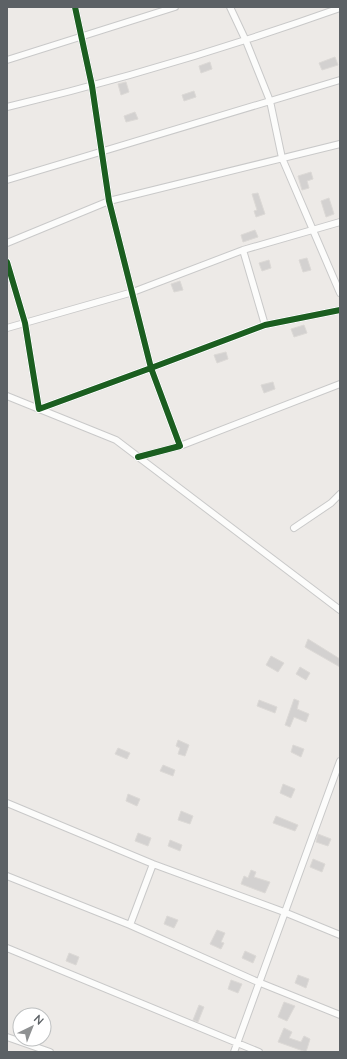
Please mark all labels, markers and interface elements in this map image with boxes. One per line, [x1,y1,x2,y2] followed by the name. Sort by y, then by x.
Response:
[12,1007,52,1047] north arrow
[32,1012,47,1027] text: N

